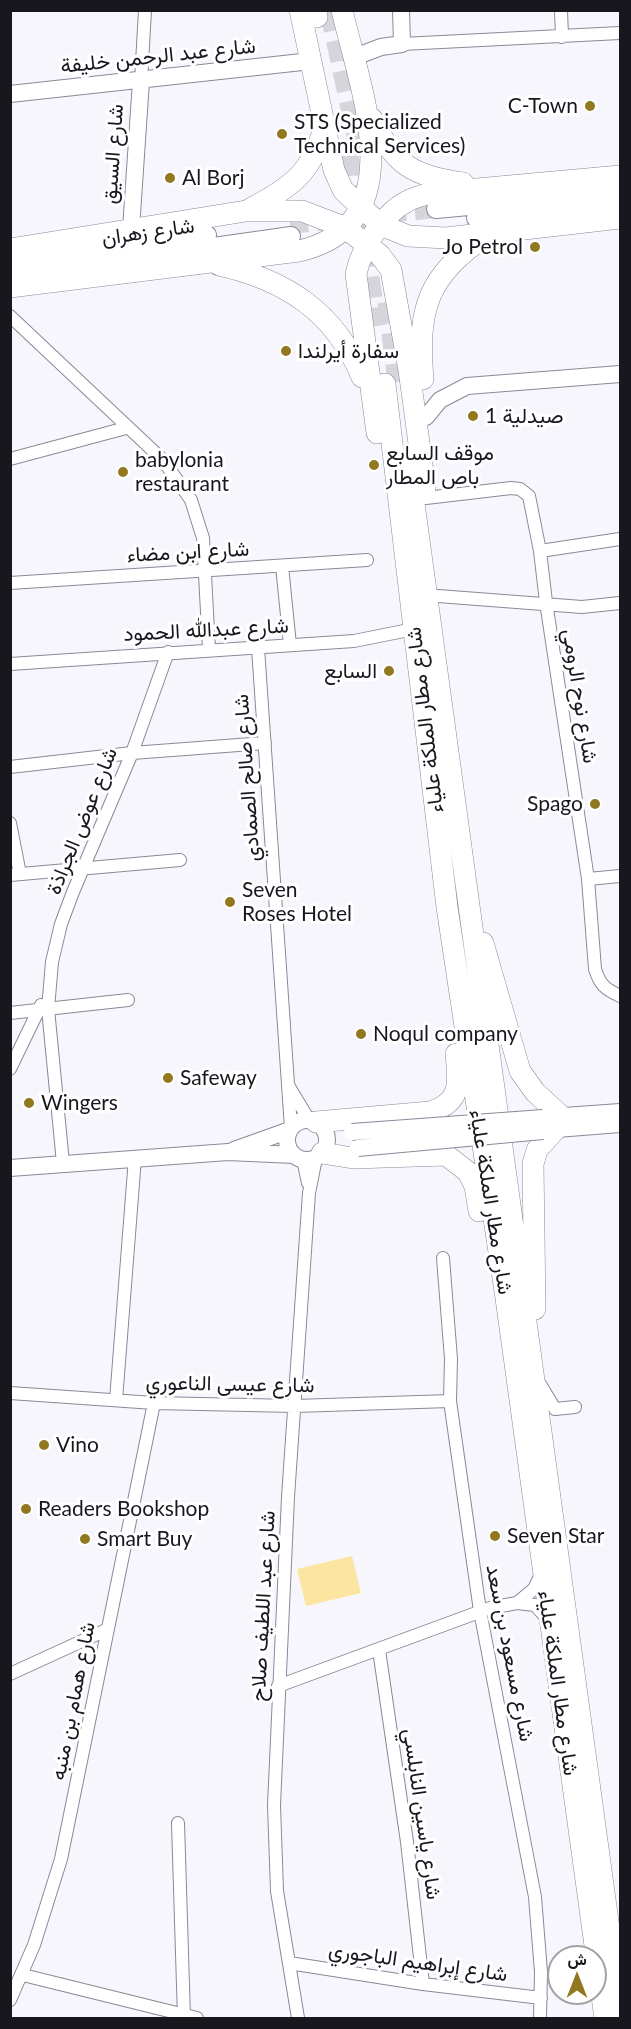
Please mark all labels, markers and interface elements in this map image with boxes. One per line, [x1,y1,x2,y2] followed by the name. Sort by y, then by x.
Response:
[59,33,257,79] street label: شارع عبد الرحمن خليفة
[508,93,578,119] place label: C-Town
[583,99,597,113] marker: C-Town
[97,103,129,205] street label: شارع السيق
[294,109,465,159] place label: STS (Specialized Technical Services)
[275,127,289,141] marker: STS (Specialized Technical Services)
[182,165,245,191] place label: Al Borj
[163,171,177,185] marker: Al Borj
[100,213,196,251] street label: شارع زهران
[443,234,523,260] place label: Jo Petrol
[528,240,542,254] marker: Jo Petrol
[298,338,399,364] place label: سفارة أيرلندا
[279,344,293,358] marker: سفارة أيرلندا
[485,403,563,429] place label: صيدلية 1
[466,409,480,423] marker: صيدلية 1
[386,440,494,490] place label: موقف السابع باص المطار
[135,447,229,497] place label: babylonia restaurant
[367,458,381,472] marker: موقف السابع باص المطار
[116,465,130,479] marker: babylonia restaurant
[126,536,250,568] street label: شارع ابن مضاء
[123,613,289,647] street label: شارع عبدالله الحمود
[401,626,449,814] street label: شارع مطار الملكة علياء
[557,627,603,765] street label: شارع نوح الرومي
[324,658,377,684] place label: السابع
[382,664,396,678] marker: السابع
[229,693,265,863] street label: شارع صالح الصمادي
[41,744,123,898] street label: شارع عوض الجراذة
[527,791,583,817] place label: Spago
[588,797,602,811] marker: Spago
[242,877,352,927] place label: Seven Roses Hotel
[223,895,237,909] marker: Seven Roses Hotel
[373,1021,518,1047] place label: Noqul company
[354,1027,368,1041] marker: Noqul company
[180,1065,257,1091] place label: Safeway
[161,1071,175,1085] marker: Safeway
[41,1090,118,1116] place label: Wingers
[22,1096,36,1110] marker: Wingers
[464,1108,518,1296] street label: شارع مطار الملكة علياء
[145,1370,315,1398] street label: شارع عيسى الناعوري
[56,1432,99,1458] place label: Vino
[37,1438,51,1452] marker: Vino
[38,1496,209,1522] place label: Readers Bookshop
[19,1502,33,1516] marker: Readers Bookshop
[245,1510,281,1702] street label: شارع عبد اللطيف صلاح
[507,1523,604,1549] place label: Seven Star
[97,1526,192,1552] place label: Smart Buy
[488,1529,502,1543] marker: Seven Star
[78,1532,92,1546] marker: Smart Buy
[480,1562,540,1744] street label: شارع مسعود بن سعد
[533,1589,583,1777] street label: شارع مطار الملكة علياء
[45,1620,101,1782] street label: شارع همام بن منبه
[397,1727,447,1901] street label: شارع ياسين النابلسي
[327,1937,509,1987] street label: شارع إبراهيم الباجوري
[547,1945,607,2005] north arrow
[567,1949,587,1968] text: ش

